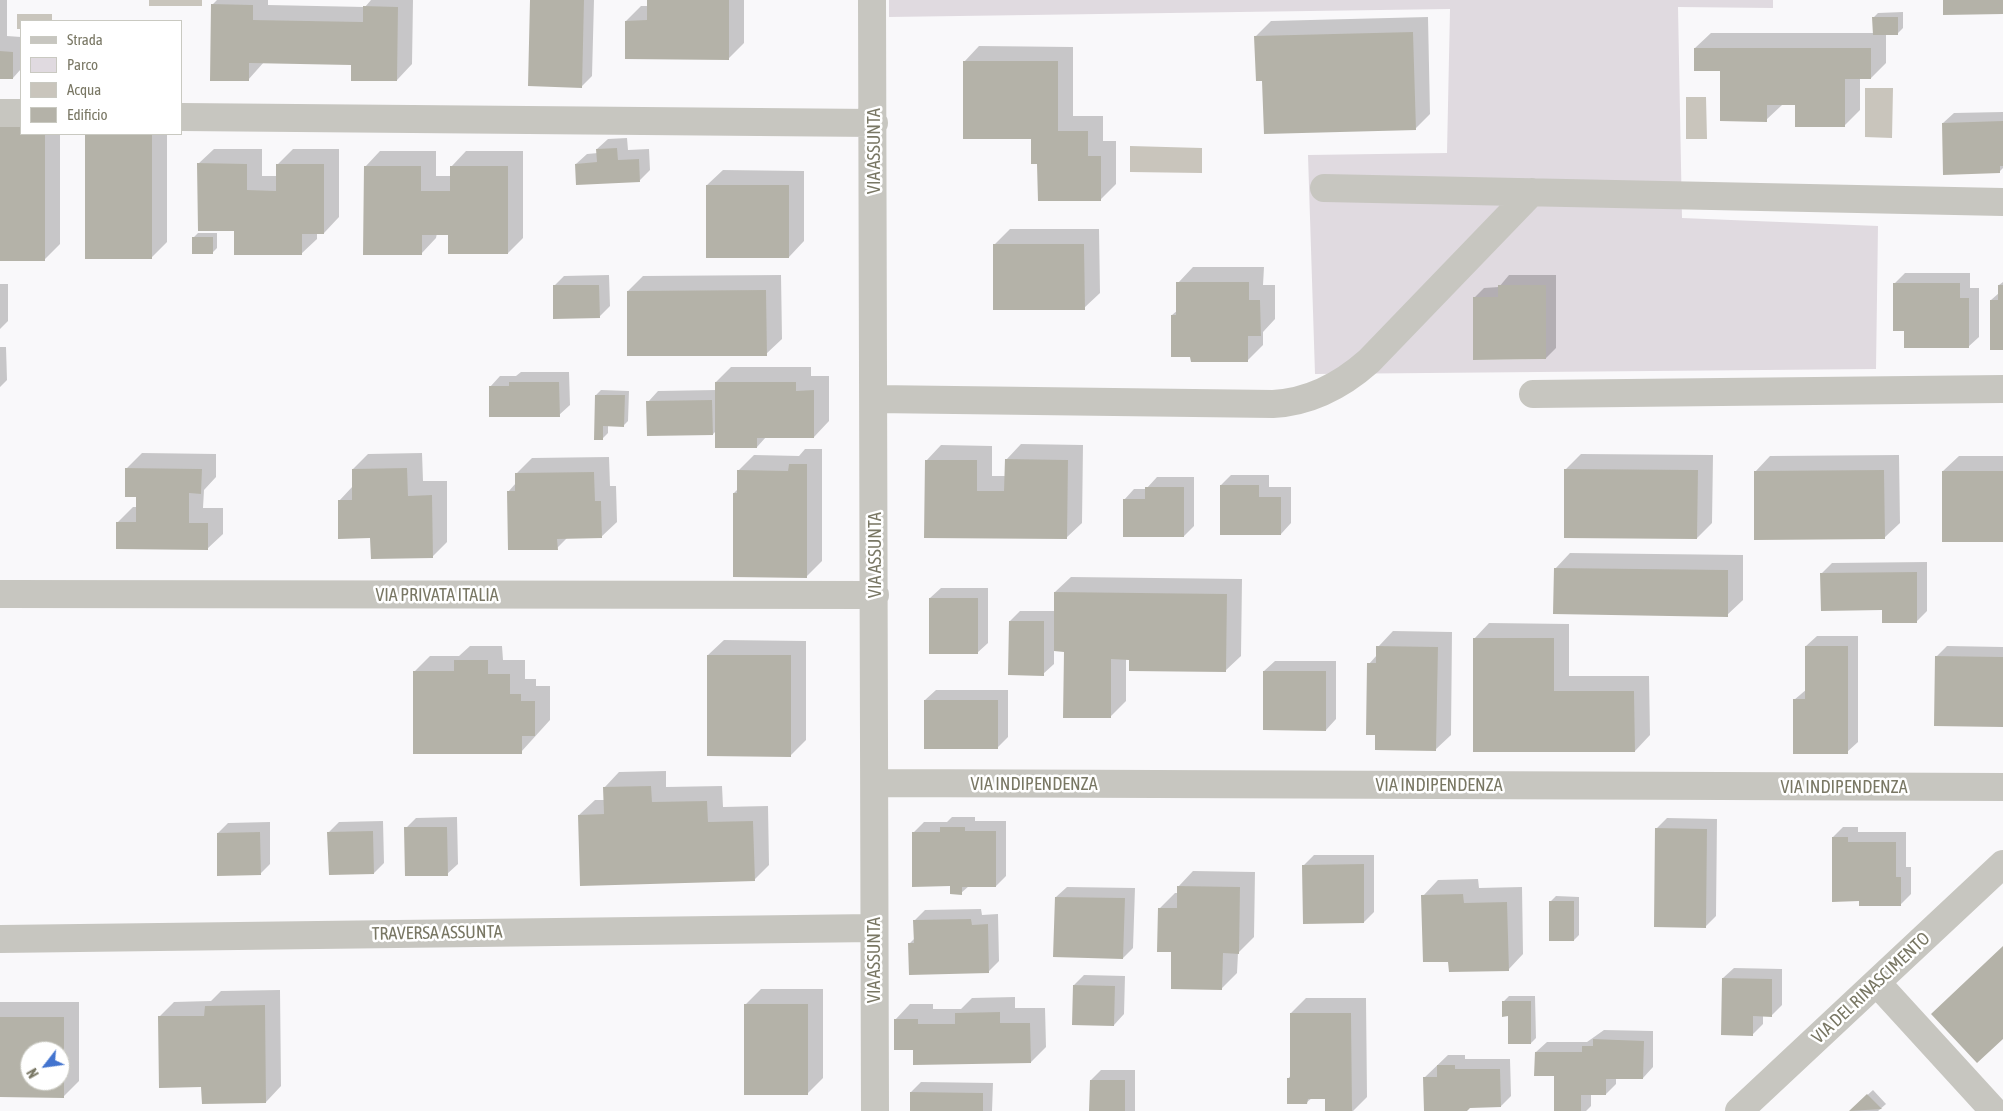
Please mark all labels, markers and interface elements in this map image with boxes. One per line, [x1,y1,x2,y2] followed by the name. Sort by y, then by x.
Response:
[20,20,182,135] legend
[67,31,103,48] text: Strada
[67,56,98,73] text: Parco
[67,81,101,98] text: Acqua
[67,106,108,123] text: Edificio
[863,108,885,194] street label: VIA ASSUNTA
[864,512,886,598] street label: VIA ASSUNTA
[375,584,499,606] street label: VIA PRIVATA ITALIA
[971,773,1097,795] street label: VIA INDIPENDENZA
[1376,774,1502,796] street label: VIA INDIPENDENZA
[1781,776,1907,798] street label: VIA INDIPENDENZA
[863,917,885,1003] street label: VIA ASSUNTA
[371,921,503,945] street label: TRAVERSA ASSUNTA
[1807,928,1935,1048] street label: VIA DEL RINASCIMENTO
[20,1041,70,1091] north arrow
[24,1065,42,1081] text: N

